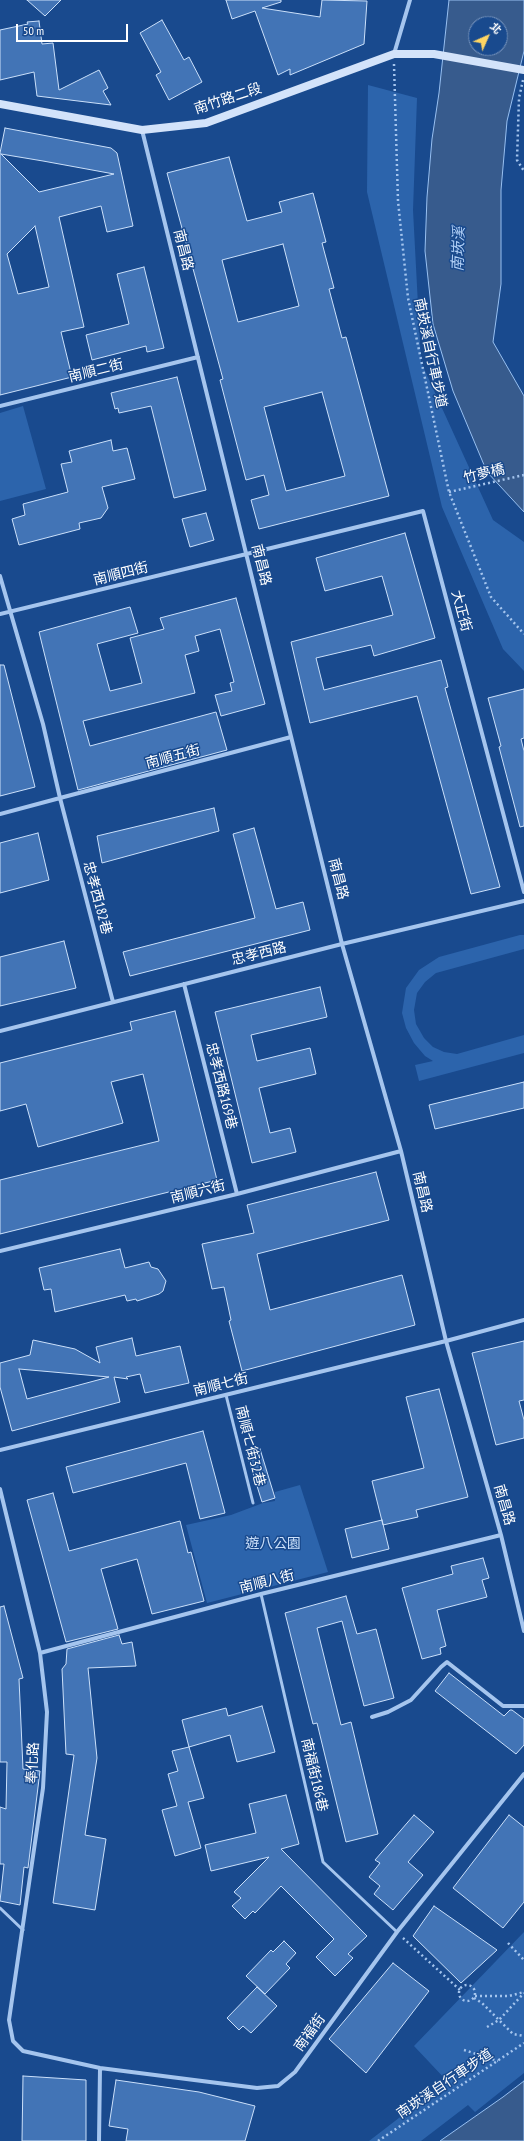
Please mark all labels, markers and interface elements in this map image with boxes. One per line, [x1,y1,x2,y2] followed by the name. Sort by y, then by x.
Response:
[18,16,130,42] scale bar
[468,16,508,56] north arrow
[487,19,505,37] text: 北
[23,23,44,38] text: 50 m
[192,80,264,118] street label: 南竹路二段
[449,226,469,272] water label: 南崁溪
[170,228,196,272] street label: 南昌路
[410,296,450,410] street label: 南崁溪自行車步道
[67,356,125,386] street label: 南順二街
[462,461,506,487] street label: 竹夢橋
[248,543,274,587] street label: 南昌路
[92,559,150,589] street label: 南順四街
[447,589,475,633] street label: 大正街
[144,742,202,772] street label: 南順五街
[325,857,351,901] street label: 南昌路
[79,860,115,936] street label: 忠孝西182巷
[230,939,288,969] street label: 忠孝西路
[202,1041,240,1131] street label: 忠孝西路169巷
[409,1170,435,1214] street label: 南昌路
[169,1177,227,1207] street label: 南順六街
[192,1370,250,1400] street label: 南順七街
[232,1404,268,1488] street label: 南順七街32巷
[490,1482,518,1528] street label: 南昌路
[245,1536,301,1552] park label: 遊八公園
[238,1567,296,1597] street label: 南順八街
[297,1737,331,1813] street label: 南福街186巷
[24,1742,42,1784] street label: 奉化路
[291,2011,329,2055] street label: 南福街
[394,2046,496,2122] street label: 南崁溪自行車步道

